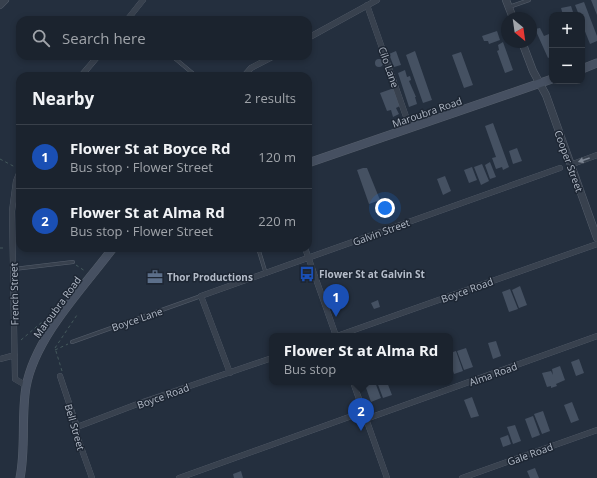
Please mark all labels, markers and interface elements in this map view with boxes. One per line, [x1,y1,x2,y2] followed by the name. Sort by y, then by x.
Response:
[501,12,537,48] north arrow
[549,12,585,84] map controls
[549,12,585,48] button: +
[16,16,312,60] search box
[30,27,52,49] icon: search
[62,28,146,48] text: Search here
[375,45,403,90] street label: Cilo Lane
[549,48,585,84] button: −
[32,87,94,110] text: Nearby
[244,89,296,107] text: 2 results
[390,93,464,131] street label: Maroubra Road
[551,128,587,194] street label: Cooper Street
[70,138,230,158] text: Flower St at Boyce Rd
[41,148,49,166] text: 1
[258,148,296,166] text: 120 m
[577,157,589,163] one-way arrow
[70,158,213,176] text: Bus stop · Flower Street
[375,198,395,218] your location
[70,202,225,222] text: Flower St at Alma Rd
[41,212,49,230] text: 2
[258,212,296,230] text: 220 m
[351,215,412,249] street label: Galvin Street
[70,222,213,240] text: Bus stop · Flower Street
[6,262,22,325] street label: French Street
[298,265,316,283] bus stop icon: Flower St at Galvin St
[319,267,426,281] place label: Flower St at Galvin St
[146,268,164,286] office icon: Thor Productions
[167,270,253,284] place label: Thor Productions
[30,273,84,341] street label: Maroubra Road
[439,274,495,306] street label: Boyce Road
[323,284,349,317] pin: 1
[110,304,165,334] street label: Boyce Lane
[269,333,453,385] popup
[284,340,438,360] text: Flower St at Alma Rd
[467,359,519,389] street label: Alma Road
[284,360,336,378] text: Bus stop
[135,380,191,412] street label: Boyce Road
[348,398,374,431] pin: 2
[62,402,88,452] street label: Bell Street
[505,439,555,469] street label: Gale Road

